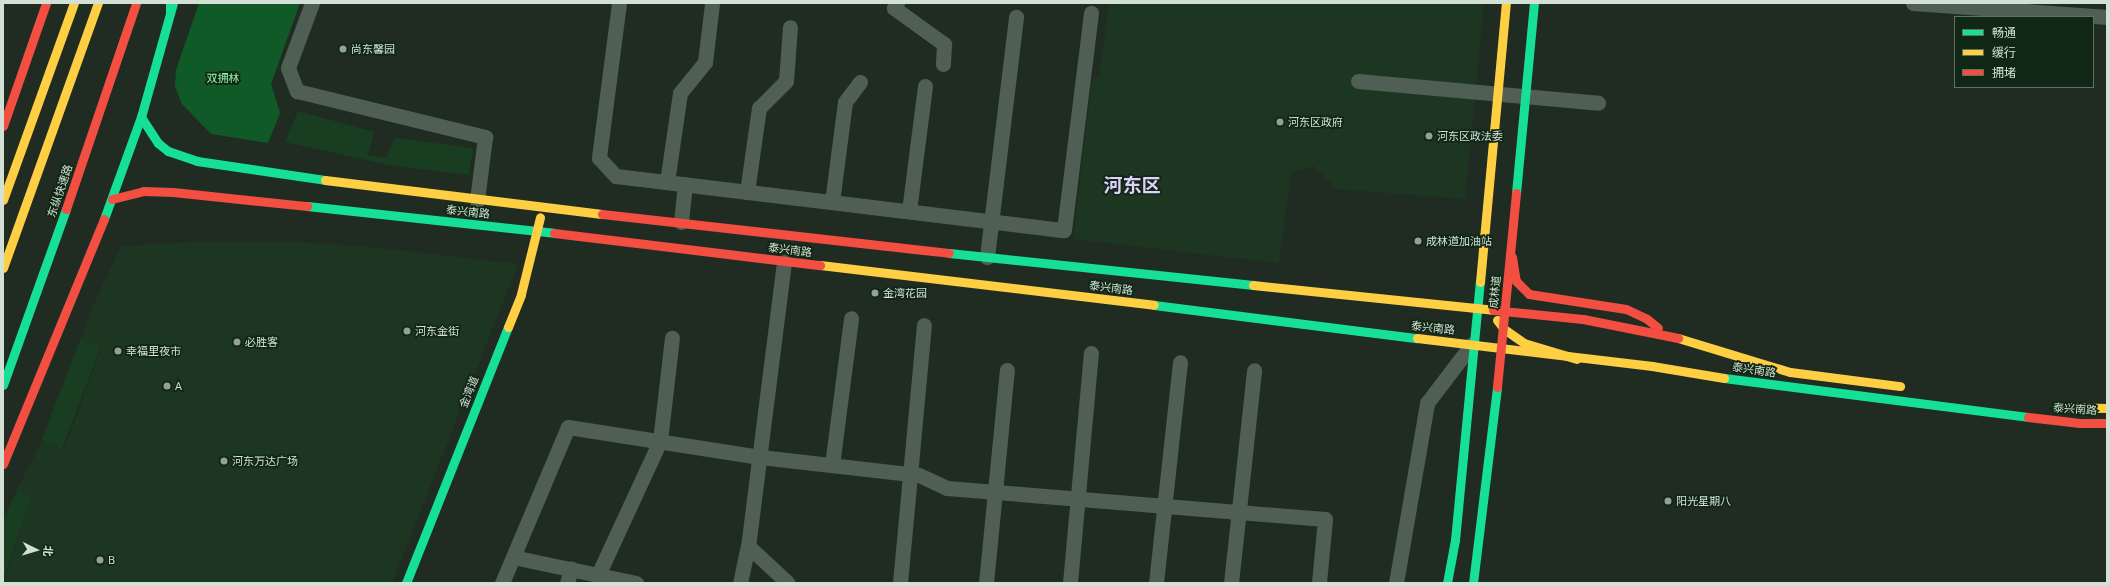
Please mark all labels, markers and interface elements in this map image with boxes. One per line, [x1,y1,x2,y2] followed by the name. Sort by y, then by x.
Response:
[1954,16,2094,88] legend
[1992,24,2016,41] text: 畅通
[351,42,395,56] place label: 尚东馨园
[338,44,348,54] marker: 尚东馨园
[1992,44,2016,61] text: 缓行
[1992,64,2016,81] text: 拥堵
[207,71,239,85] park label: 双拥林
[1288,115,1343,129] place label: 河东区政府
[1275,117,1285,127] marker: 河东区政府
[1437,129,1503,143] place label: 河东区政法委
[1424,131,1434,141] marker: 河东区政法委
[45,163,75,219] street label: 东纵快速路
[1104,175,1160,197] district label: 河东区
[445,203,491,221] street label: 泰兴南路
[1426,234,1492,248] place label: 成林道加油站
[1413,236,1423,246] marker: 成林道加油站
[767,241,813,259] street label: 泰兴南路
[1487,275,1503,309] street label: 成林道
[1088,279,1134,297] street label: 泰兴南路
[883,286,927,300] place label: 金湾花园
[870,288,880,298] marker: 金湾花园
[1410,319,1456,337] street label: 泰兴南路
[415,324,459,338] place label: 河东金街
[402,326,412,336] marker: 河东金街
[245,335,278,349] place label: 必胜客
[232,337,242,347] marker: 必胜客
[126,344,181,358] place label: 幸福里夜市
[113,346,123,356] marker: 幸福里夜市
[1731,360,1777,380] street label: 泰兴南路
[457,374,481,410] street label: 金湾道
[175,379,182,393] place label: A
[162,381,172,391] marker: A
[2053,401,2097,417] street label: 泰兴南路
[232,454,298,468] place label: 河东万达广场
[219,456,229,466] marker: 河东万达广场
[1676,494,1731,508] place label: 阳光星期八
[1663,496,1673,506] marker: 阳光星期八
[16,530,56,570] north arrow
[41,545,56,557] text: 北
[108,553,115,567] place label: B
[95,555,105,565] marker: B

